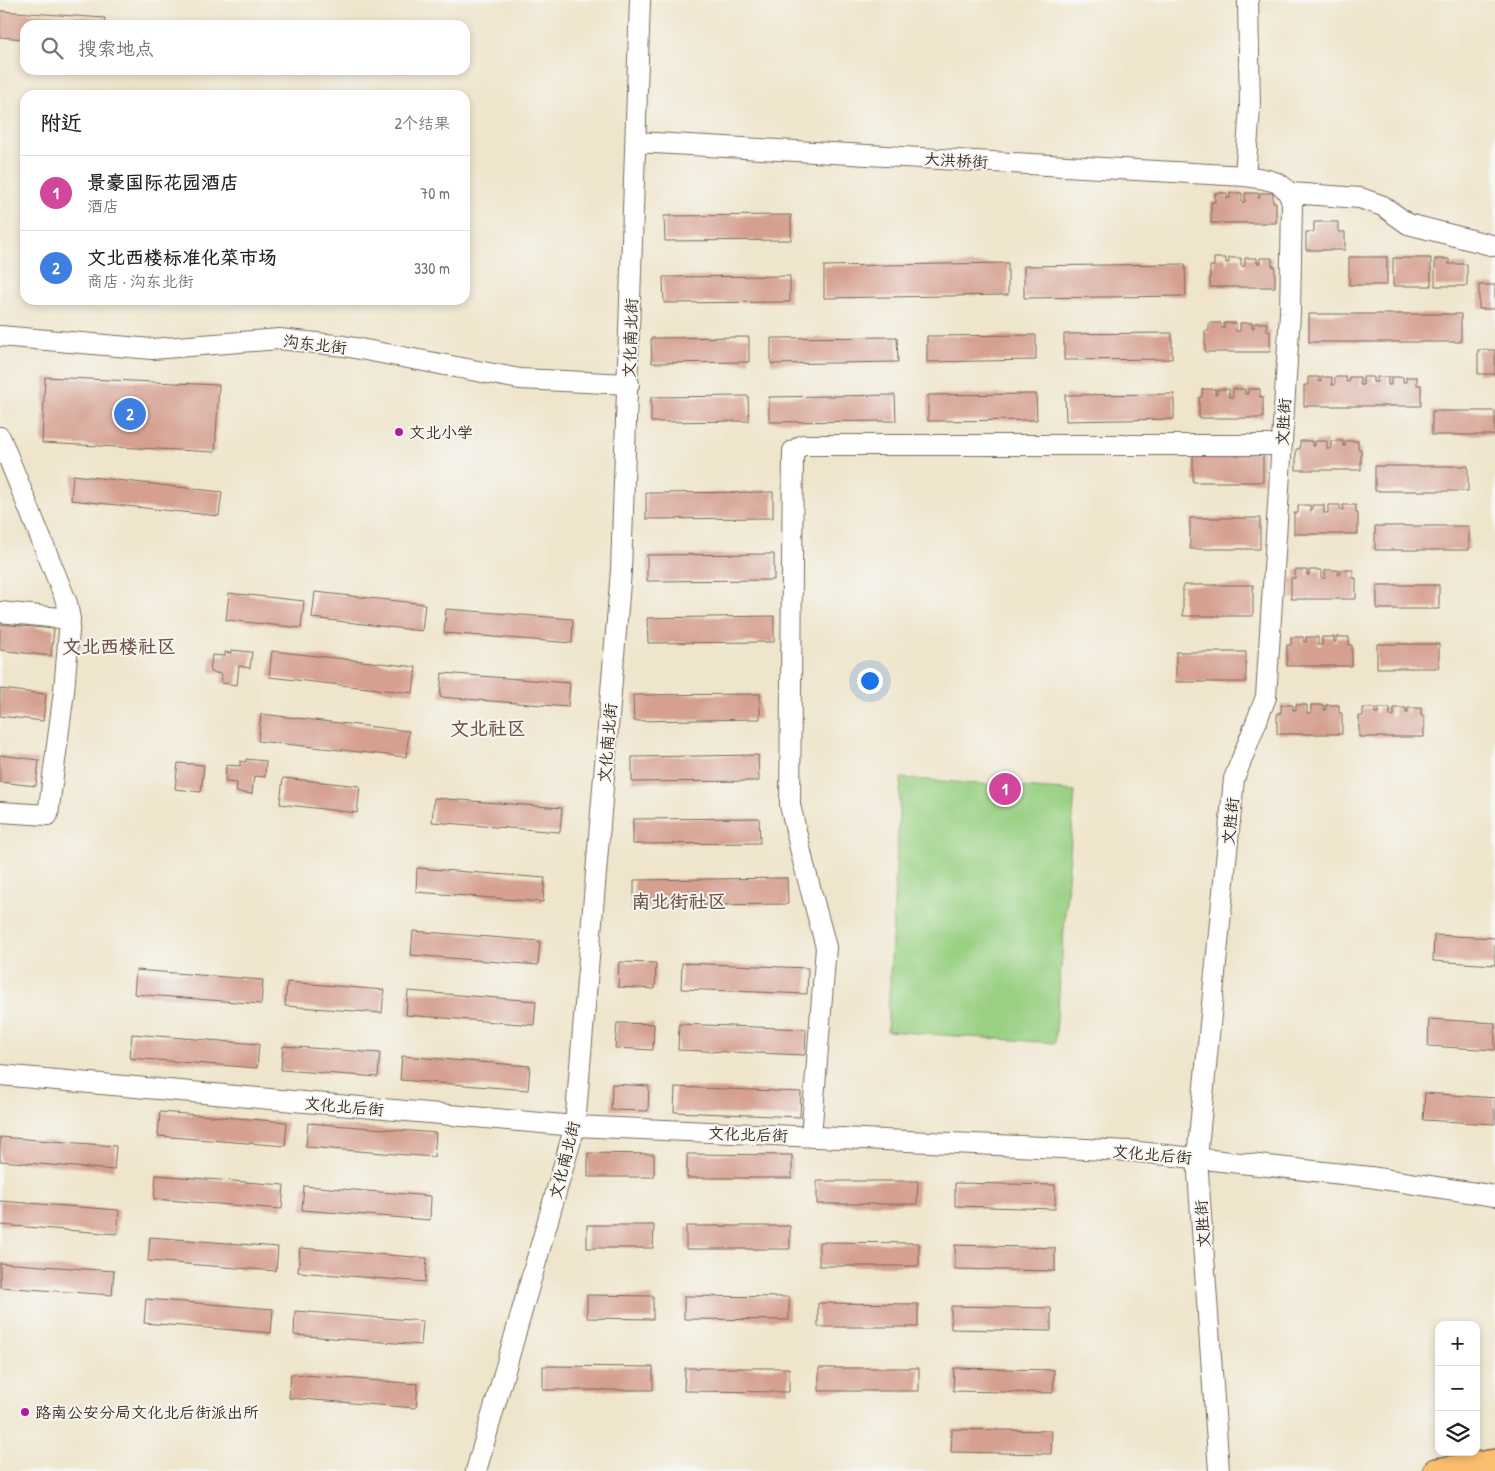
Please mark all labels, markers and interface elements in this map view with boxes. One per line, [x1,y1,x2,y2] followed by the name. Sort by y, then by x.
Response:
[20,20,470,75] search box
[38,34,66,62] icon: search
[78,35,154,61] text: 搜索地点
[40,108,82,137] text: 附近
[395,112,450,134] text: 2个结果
[923,147,989,173] street label: 大洪桥街
[87,169,239,195] text: 景豪国际花园酒店
[53,182,59,204] text: 1
[420,182,450,204] text: 70 m
[87,195,119,217] text: 酒店
[87,244,277,270] text: 文北西楼标准化菜市场
[52,257,60,279] text: 2
[414,257,450,279] text: 330 m
[87,270,194,292] text: 商店 · 沟东北街
[618,298,642,378] street label: 文化南北街
[282,330,348,358] street label: 沟东北街
[114,395,146,433] pin: 2
[1271,397,1295,447] street label: 文胜街
[409,421,473,443] place label: 文北小学
[393,426,405,438] marker: 文北小学
[62,633,176,659] district label: 文北西楼社区
[857,668,883,694] your location
[593,702,621,784] street label: 文化南北街
[450,715,526,741] district label: 文北社区
[989,770,1021,808] pin: 1
[1217,796,1243,846] street label: 文胜街
[631,888,727,914] district label: 南北街社区
[303,1092,385,1120] street label: 文化北后街
[544,1119,584,1201] street label: 文化南北街
[708,1122,788,1146] street label: 文化北后街
[1111,1140,1193,1168] street label: 文化北后街
[1189,1199,1215,1249] street label: 文胜街
[1435,1321,1480,1456] map controls
[1435,1321,1480,1366] button: +
[1435,1366,1480,1411] button: −
[35,1401,259,1423] place label: 路南公安分局文化北后街派出所
[19,1406,31,1418] marker: 路南公安分局文化北后街派出所
[1435,1411,1480,1456] button: layers

